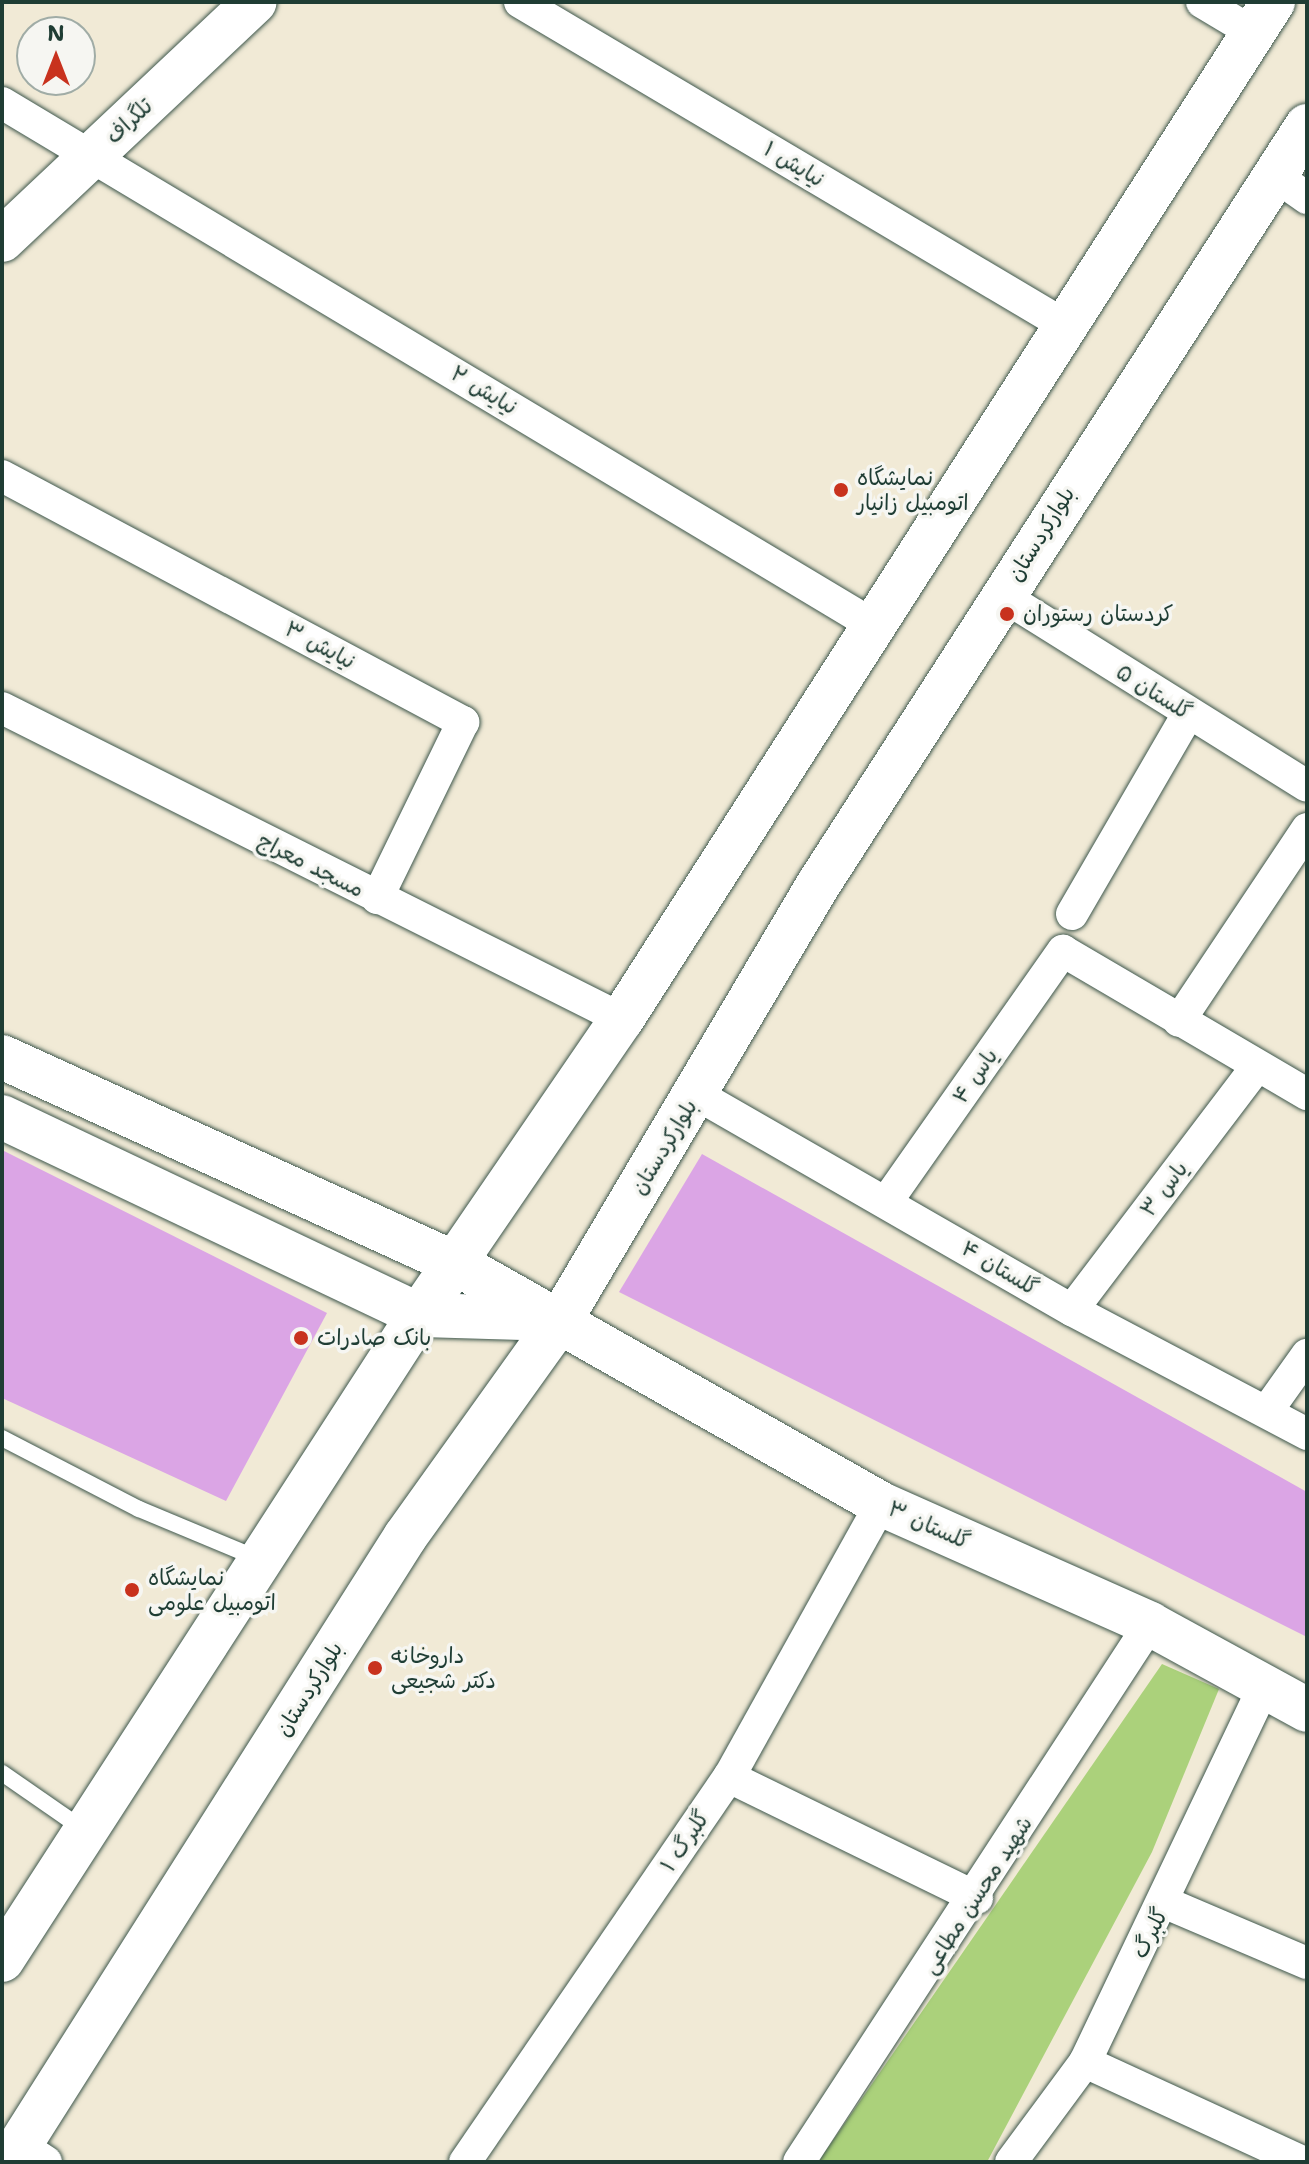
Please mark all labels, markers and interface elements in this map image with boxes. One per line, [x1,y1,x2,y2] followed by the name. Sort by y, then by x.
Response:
[16,16,96,96] north arrow
[47,19,65,48] text: N
[100,93,158,149] street label: تلگراف
[759,136,829,192] street label: نیایش ۱
[446,360,522,420] street label: نیایش ۲
[857,464,969,516] place label: نمایشگاه اتومبیل زانیار
[832,481,850,499] marker: نمایشگاه اتومبیل زانیار
[1002,482,1080,586] street label: بلوارکردستان
[1023,601,1173,627] place label: کردستان رستوران
[998,605,1016,623] marker: کردستان رستوران
[280,615,360,675] street label: نیایش ۳
[1111,658,1197,726] street label: گلستان ۵
[254,827,368,903] street label: مسجد معراج
[947,1043,1003,1109] street label: یاس ۴
[625,1094,703,1200] street label: بلوارکردستان
[1135,1156,1193,1222] street label: یاس ۳
[957,1235,1043,1301] street label: گلستان ۴
[317,1325,431,1351] place label: بانک صادرات
[292,1329,310,1347] marker: بانک صادرات
[884,1495,974,1555] street label: گلستان ۳
[148,1564,276,1616] place label: نمایشگاه اتومبیل علومی
[123,1581,141,1599] marker: نمایشگاه اتومبیل علومی
[270,1637,348,1741] street label: بلوارکردستان
[391,1642,496,1694] place label: داروخانه دکتر شجیعی
[366,1659,384,1677] marker: داروخانه دکتر شجیعی
[655,1805,715,1877] street label: گلبرگ ۱
[916,1811,1038,1979] street label: شهید محسن مطاعی
[1126,1903,1174,1963] street label: گلبرگ

